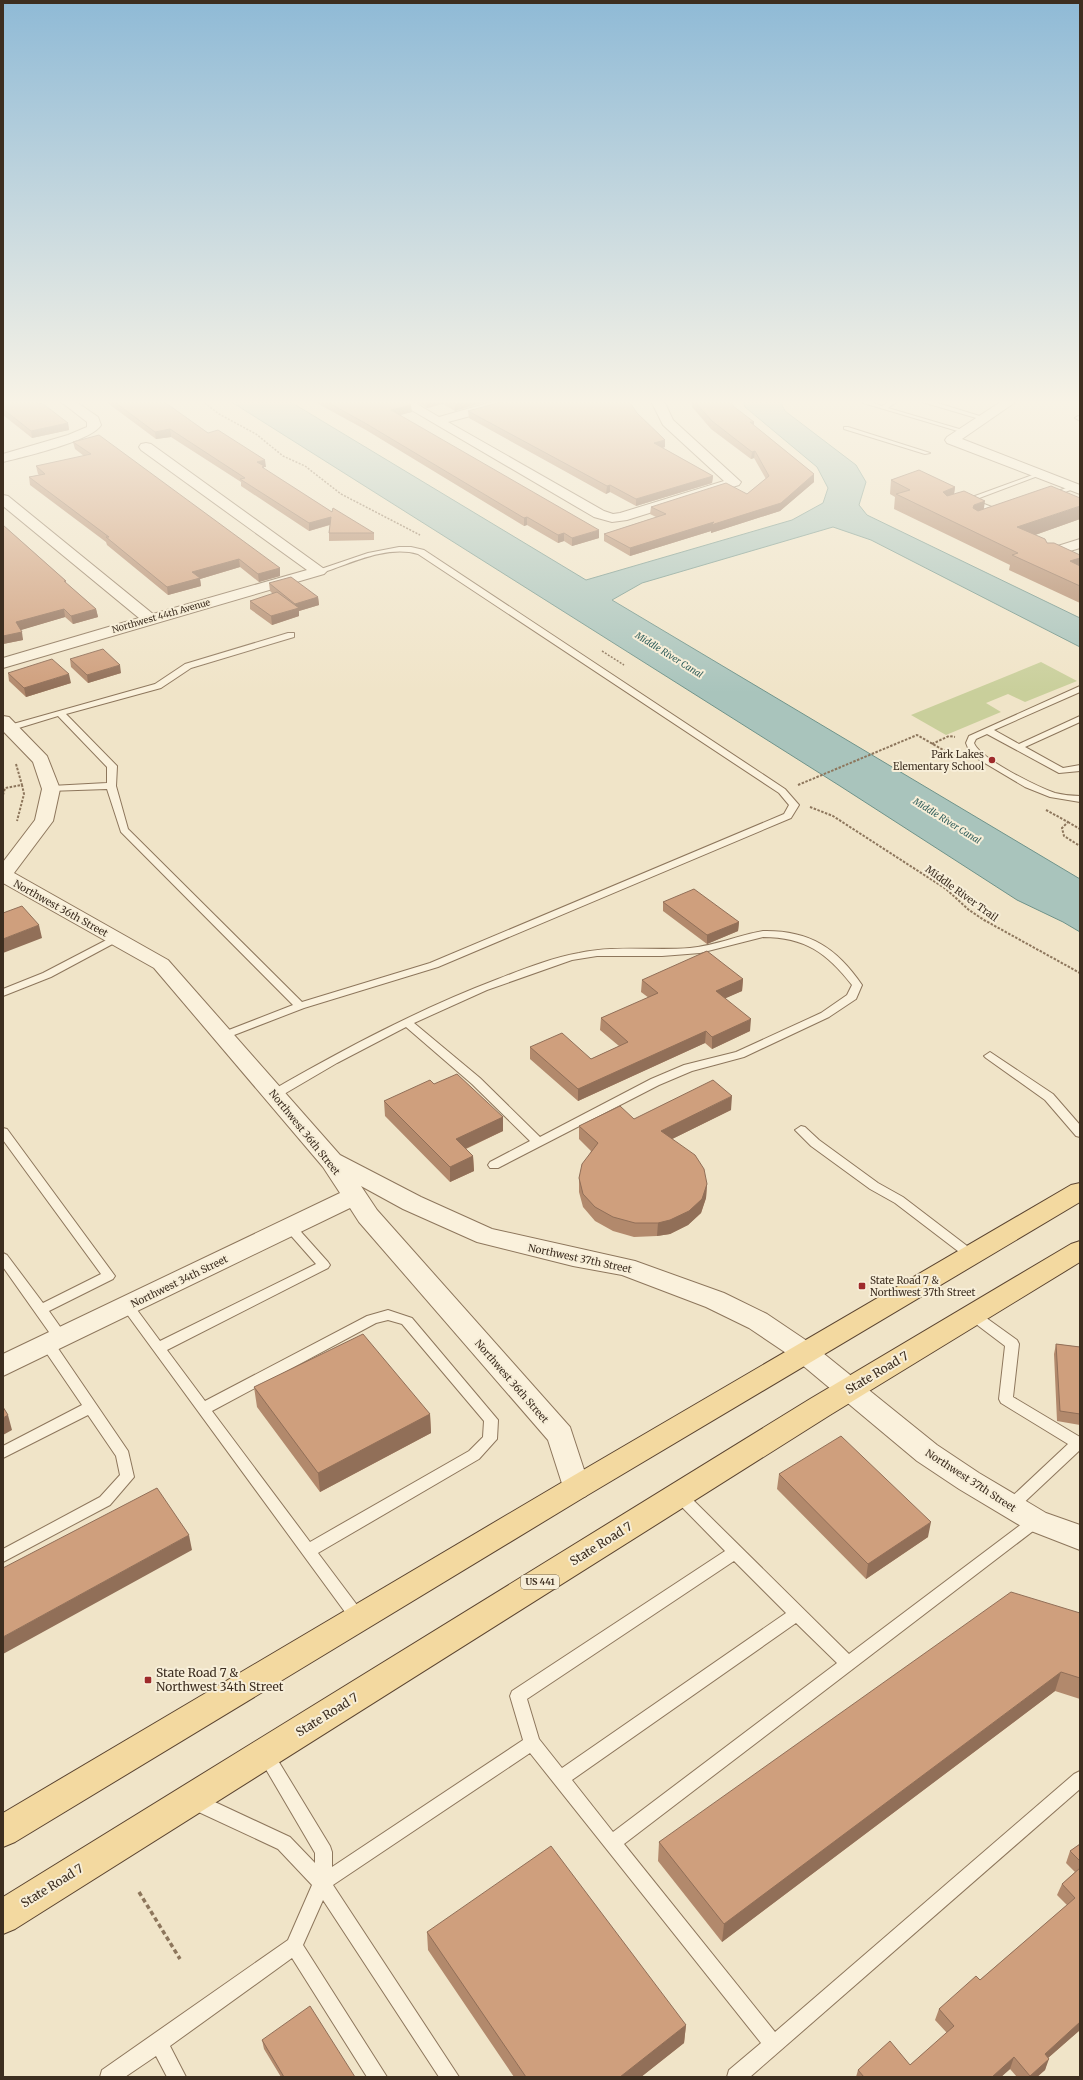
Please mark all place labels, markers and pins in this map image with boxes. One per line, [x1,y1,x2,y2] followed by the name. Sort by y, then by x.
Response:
[893,748,984,773] place label: Park Lakes Elementary School
[987,755,997,765] marker: Park Lakes Elementary School
[870,1274,976,1299] place label: State Road 7 & Northwest 37th Street
[857,1281,867,1291] marker: State Road 7 & Northwest 37th Street
[156,1665,284,1694] place label: State Road 7 & Northwest 34th Street
[143,1675,153,1685] marker: State Road 7 & Northwest 34th Street

